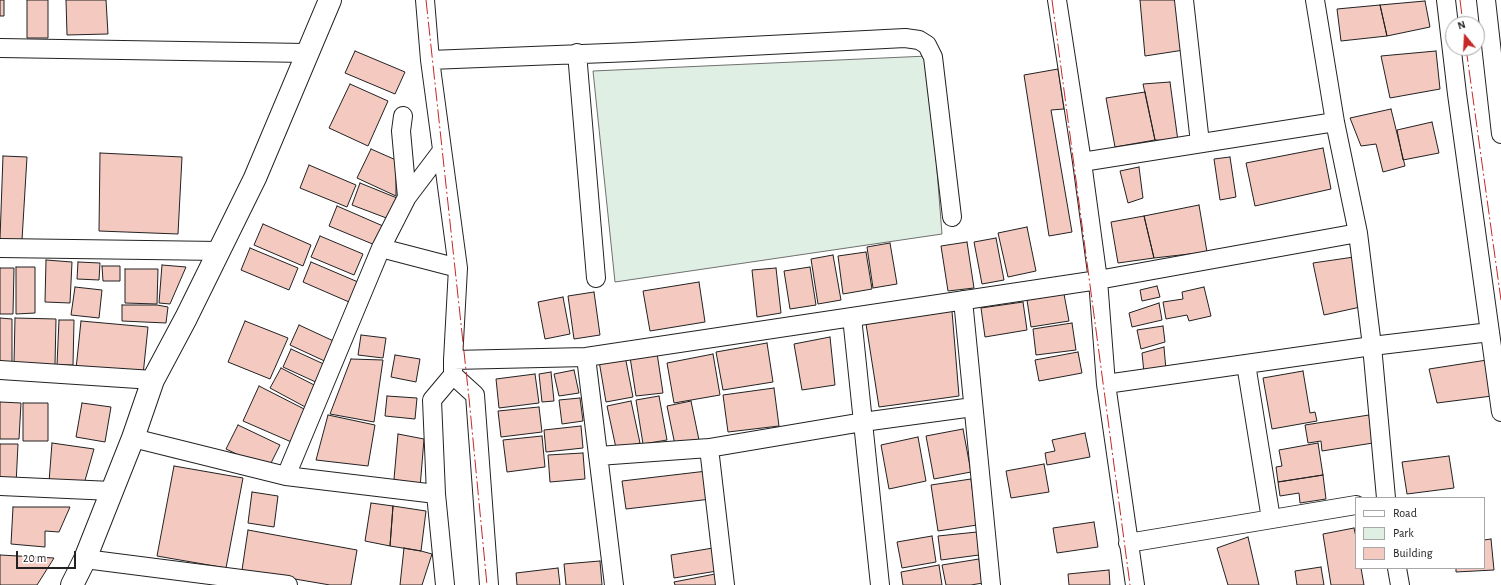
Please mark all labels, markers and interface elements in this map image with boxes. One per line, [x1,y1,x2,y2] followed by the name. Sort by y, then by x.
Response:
[1445,16,1485,56] north arrow
[1456,19,1467,31] text: N
[1355,497,1485,569] legend
[1393,507,1417,519] text: Road
[1393,527,1414,539] text: Park
[18,543,78,569] scale bar
[1393,547,1433,559] text: Building
[23,552,46,564] text: 20 m

